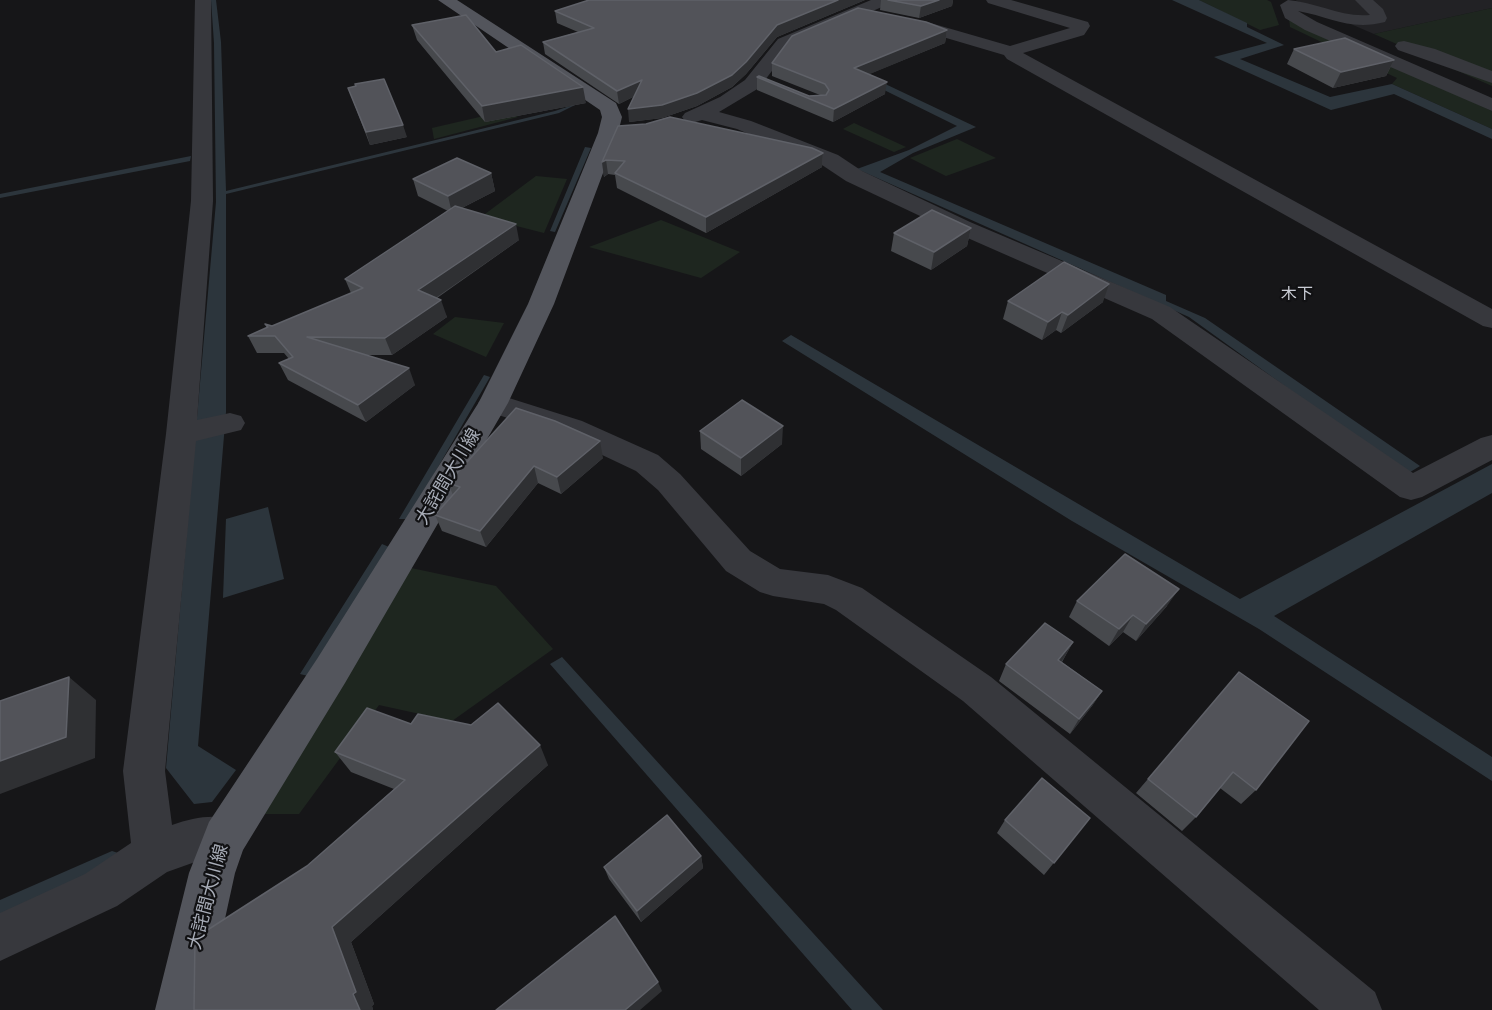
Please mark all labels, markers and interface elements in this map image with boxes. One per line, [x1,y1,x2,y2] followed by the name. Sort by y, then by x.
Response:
[1281,285,1313,305] district label: 木下
[412,425,486,529] street label: 大詫間大川線
[185,842,233,952] street label: 大詫間大川線

